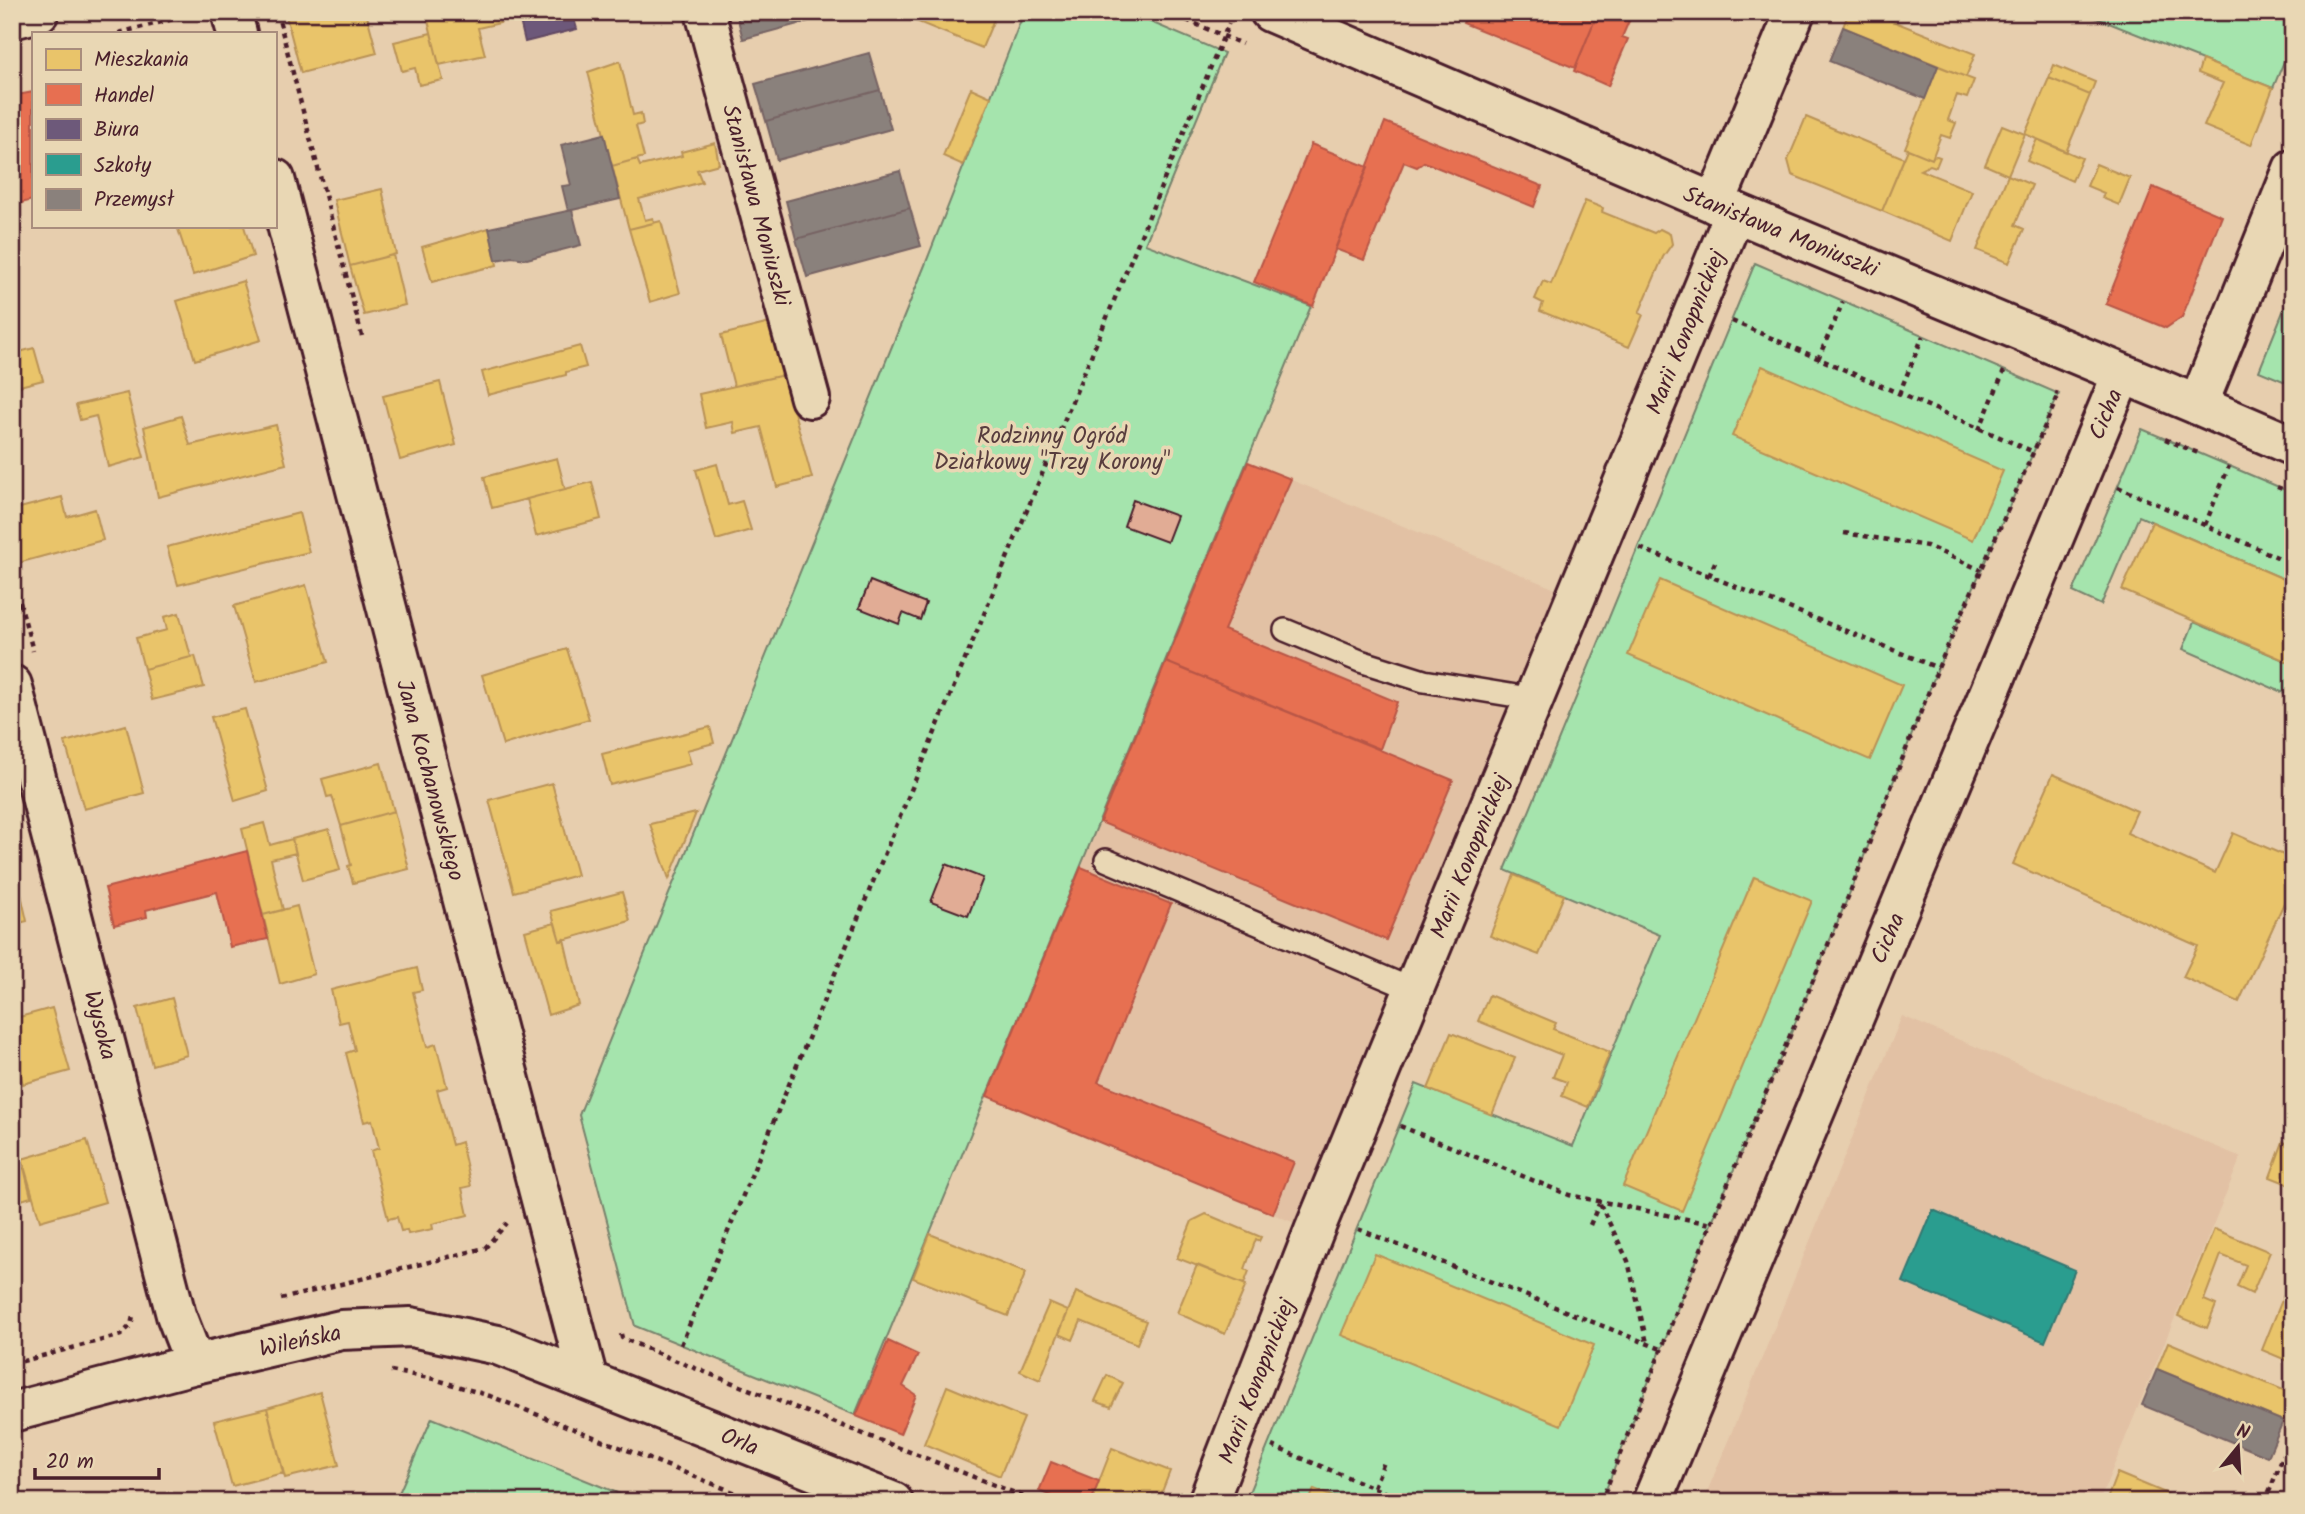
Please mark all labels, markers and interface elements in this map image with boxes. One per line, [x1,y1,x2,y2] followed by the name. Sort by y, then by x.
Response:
[32,32,276,228] legend
[94,44,189,77] text: Mieszkania
[94,80,154,113] text: Handel
[711,101,800,312] street label: Stanisława Moniuszki
[94,114,139,147] text: Biura
[94,150,151,183] text: Szkoły
[1677,177,1885,289] street label: Stanisława Moniuszki
[94,184,176,217] text: Przemysł
[1637,244,1737,421] street label: Marii Konopnickiej
[2080,384,2134,446] street label: Cicha
[934,419,1171,481] park label: Rodzinny Ogród Działkowy "Trzy Korony"
[385,676,473,885] street label: Jana Kochanowskiego
[1421,768,1521,945] street label: Marii Konopnickiej
[1862,908,1916,970] street label: Cicha
[73,987,126,1064] street label: Wysoka
[1210,1293,1306,1470] street label: Marii Konopnickiej
[256,1316,345,1368] street label: Wileńska
[2204,1412,2274,1482] north arrow
[2232,1417,2253,1449] text: N
[715,1419,764,1467] street label: Orla
[35,1437,159,1481] scale bar
[46,1446,94,1479] text: 20 m

